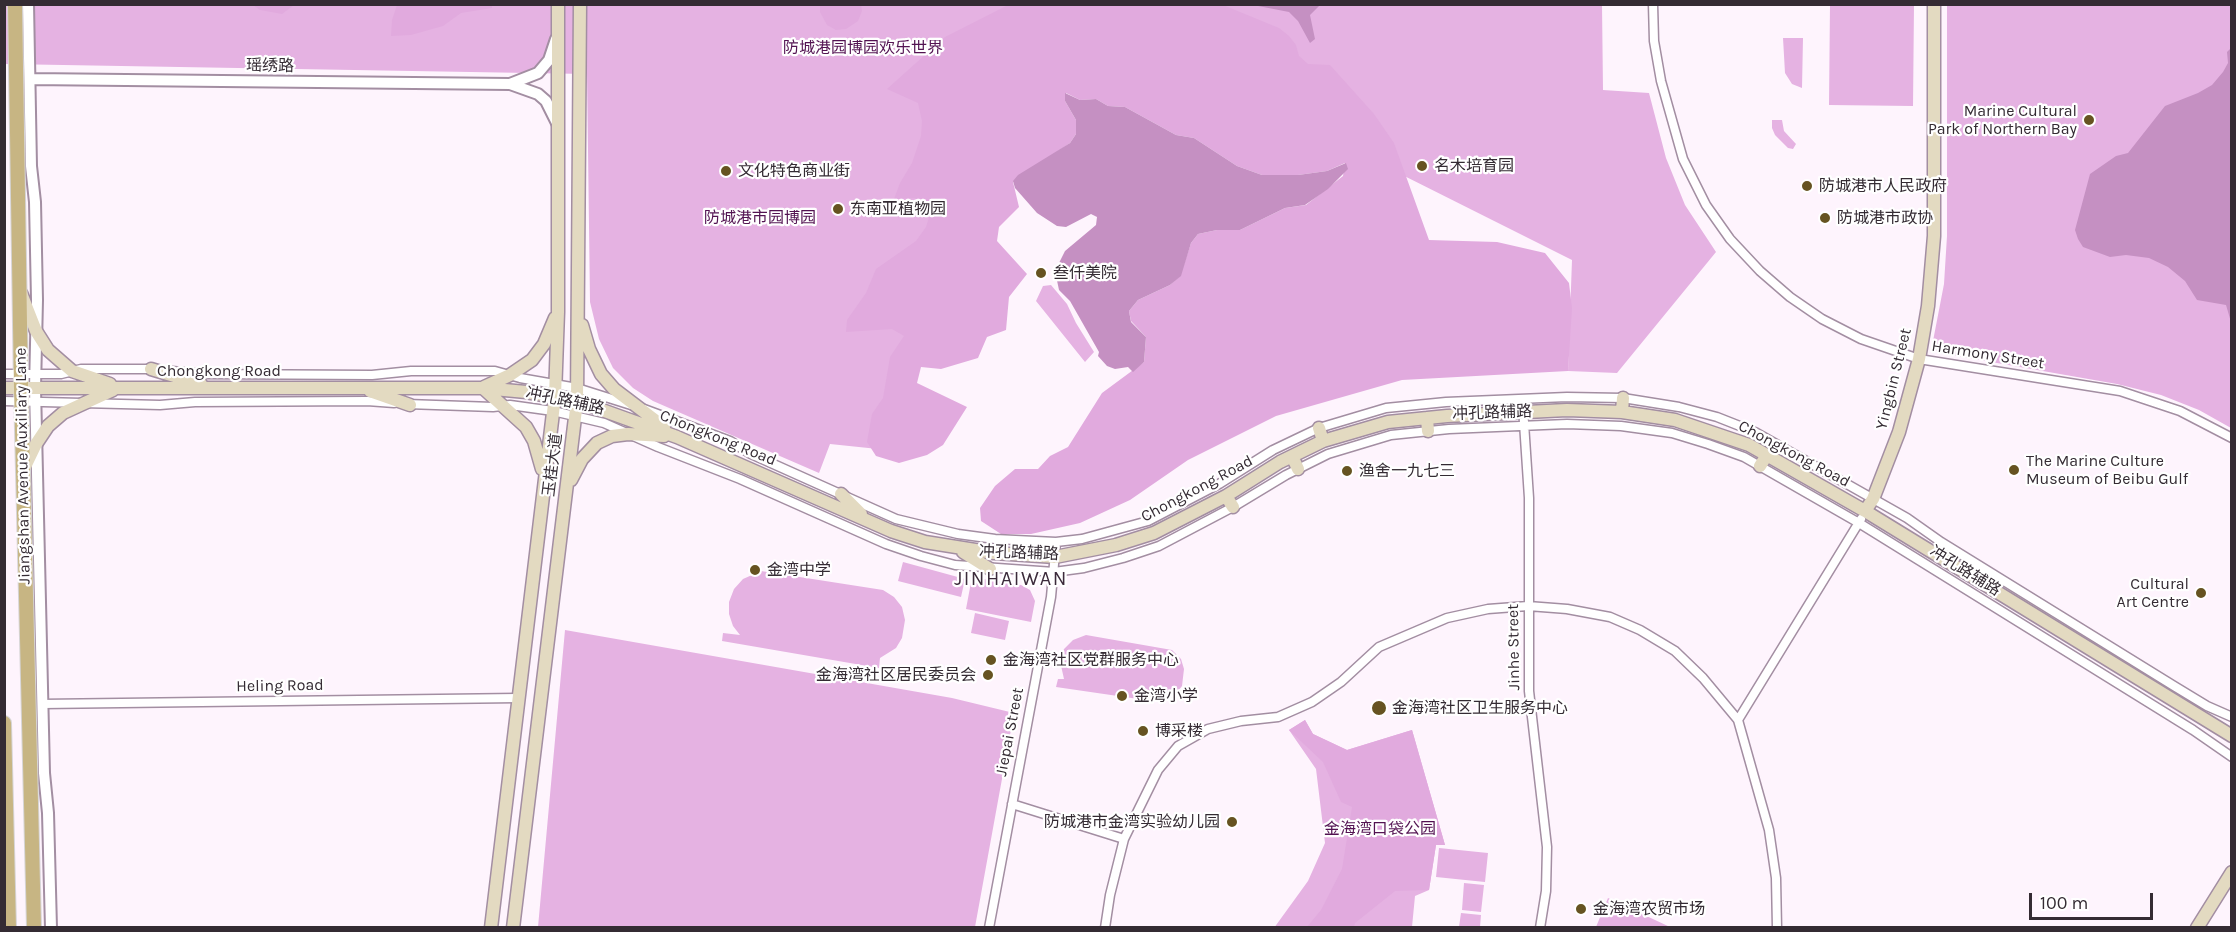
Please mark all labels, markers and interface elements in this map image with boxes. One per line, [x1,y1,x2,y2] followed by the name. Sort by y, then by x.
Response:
[783,38,943,58] park label: 防城港园博园欢乐世界
[246,56,294,76] street label: 瑶绣路
[1928,101,2077,139] place label: Marine Cultural Park of Northern Bay
[2082,113,2096,127] marker: Marine Cultural Park of Northern Bay
[1434,156,1514,176] place label: 名木培育园
[1415,159,1429,173] marker: 名木培育园
[738,161,850,181] place label: 文化特色商业街
[719,164,733,178] marker: 文化特色商业街
[1819,176,1947,196] place label: 防城港市人民政府
[1800,179,1814,193] marker: 防城港市人民政府
[850,199,946,219] place label: 东南亚植物园
[831,202,845,216] marker: 东南亚植物园
[704,208,816,228] park label: 防城港市园博园
[1837,208,1933,228] place label: 防城港市政协
[1818,211,1832,225] marker: 防城港市政协
[1053,263,1117,283] place label: 叁仟美院
[1034,266,1048,280] marker: 叁仟美院
[1872,326,1916,432] street label: Yingbin Street
[1930,337,2046,373] street label: Harmony Street
[11,348,35,584] street label: Jiangshan Avenue Auxiliary Lane
[157,361,281,381] street label: Chongkong Road
[524,383,606,419] street label: 冲孔路辅路
[1452,402,1532,424] street label: 冲孔路辅路
[657,406,779,470] street label: Chongkong Road
[1735,416,1853,492] street label: Chongkong Road
[540,432,566,498] street label: 玉桂大道
[1138,451,1256,527] street label: Chongkong Road
[2026,451,2188,489] place label: The Marine Culture Museum of Beibu Gulf
[1359,461,1455,481] place label: 渔舍一九七三
[2007,463,2021,477] marker: The Marine Culture Museum of Beibu Gulf
[1340,464,1354,478] marker: 渔舍一九七三
[979,542,1059,564] street label: 冲孔路辅路
[1926,542,2004,600] street label: 冲孔路辅路
[767,560,831,580] place label: 金湾中学
[748,563,762,577] marker: 金湾中学
[954,567,1068,591] district label: JINHAIWAN
[2117,574,2189,612] place label: Cultural Art Centre
[2194,586,2208,600] marker: Cultural Art Centre
[1504,604,1524,690] street label: Jinhe Street
[1003,650,1179,670] place label: 金海湾社区党群服务中心
[984,653,998,667] marker: 金海湾社区党群服务中心
[816,665,976,685] place label: 金海湾社区居民委员会
[981,668,995,682] marker: 金海湾社区居民委员会
[236,676,324,696] street label: Heling Road
[992,686,1028,778] street label: Jiepai Street
[1134,686,1198,706] place label: 金湾小学
[1115,689,1129,703] marker: 金湾小学
[1392,698,1568,718] place label: 金海湾社区卫生服务中心
[1370,699,1388,717] marker: 金海湾社区卫生服务中心
[1155,721,1203,741] place label: 博采楼
[1136,724,1150,738] marker: 博采楼
[1044,812,1220,832] place label: 防城港市金湾实验幼儿园
[1225,815,1239,829] marker: 防城港市金湾实验幼儿园
[1324,819,1436,839] park label: 金海湾口袋公园
[2032,881,2156,919] scale bar
[2040,892,2088,914] text: 100 m
[1593,899,1705,919] place label: 金海湾农贸市场
[1574,902,1588,916] marker: 金海湾农贸市场

